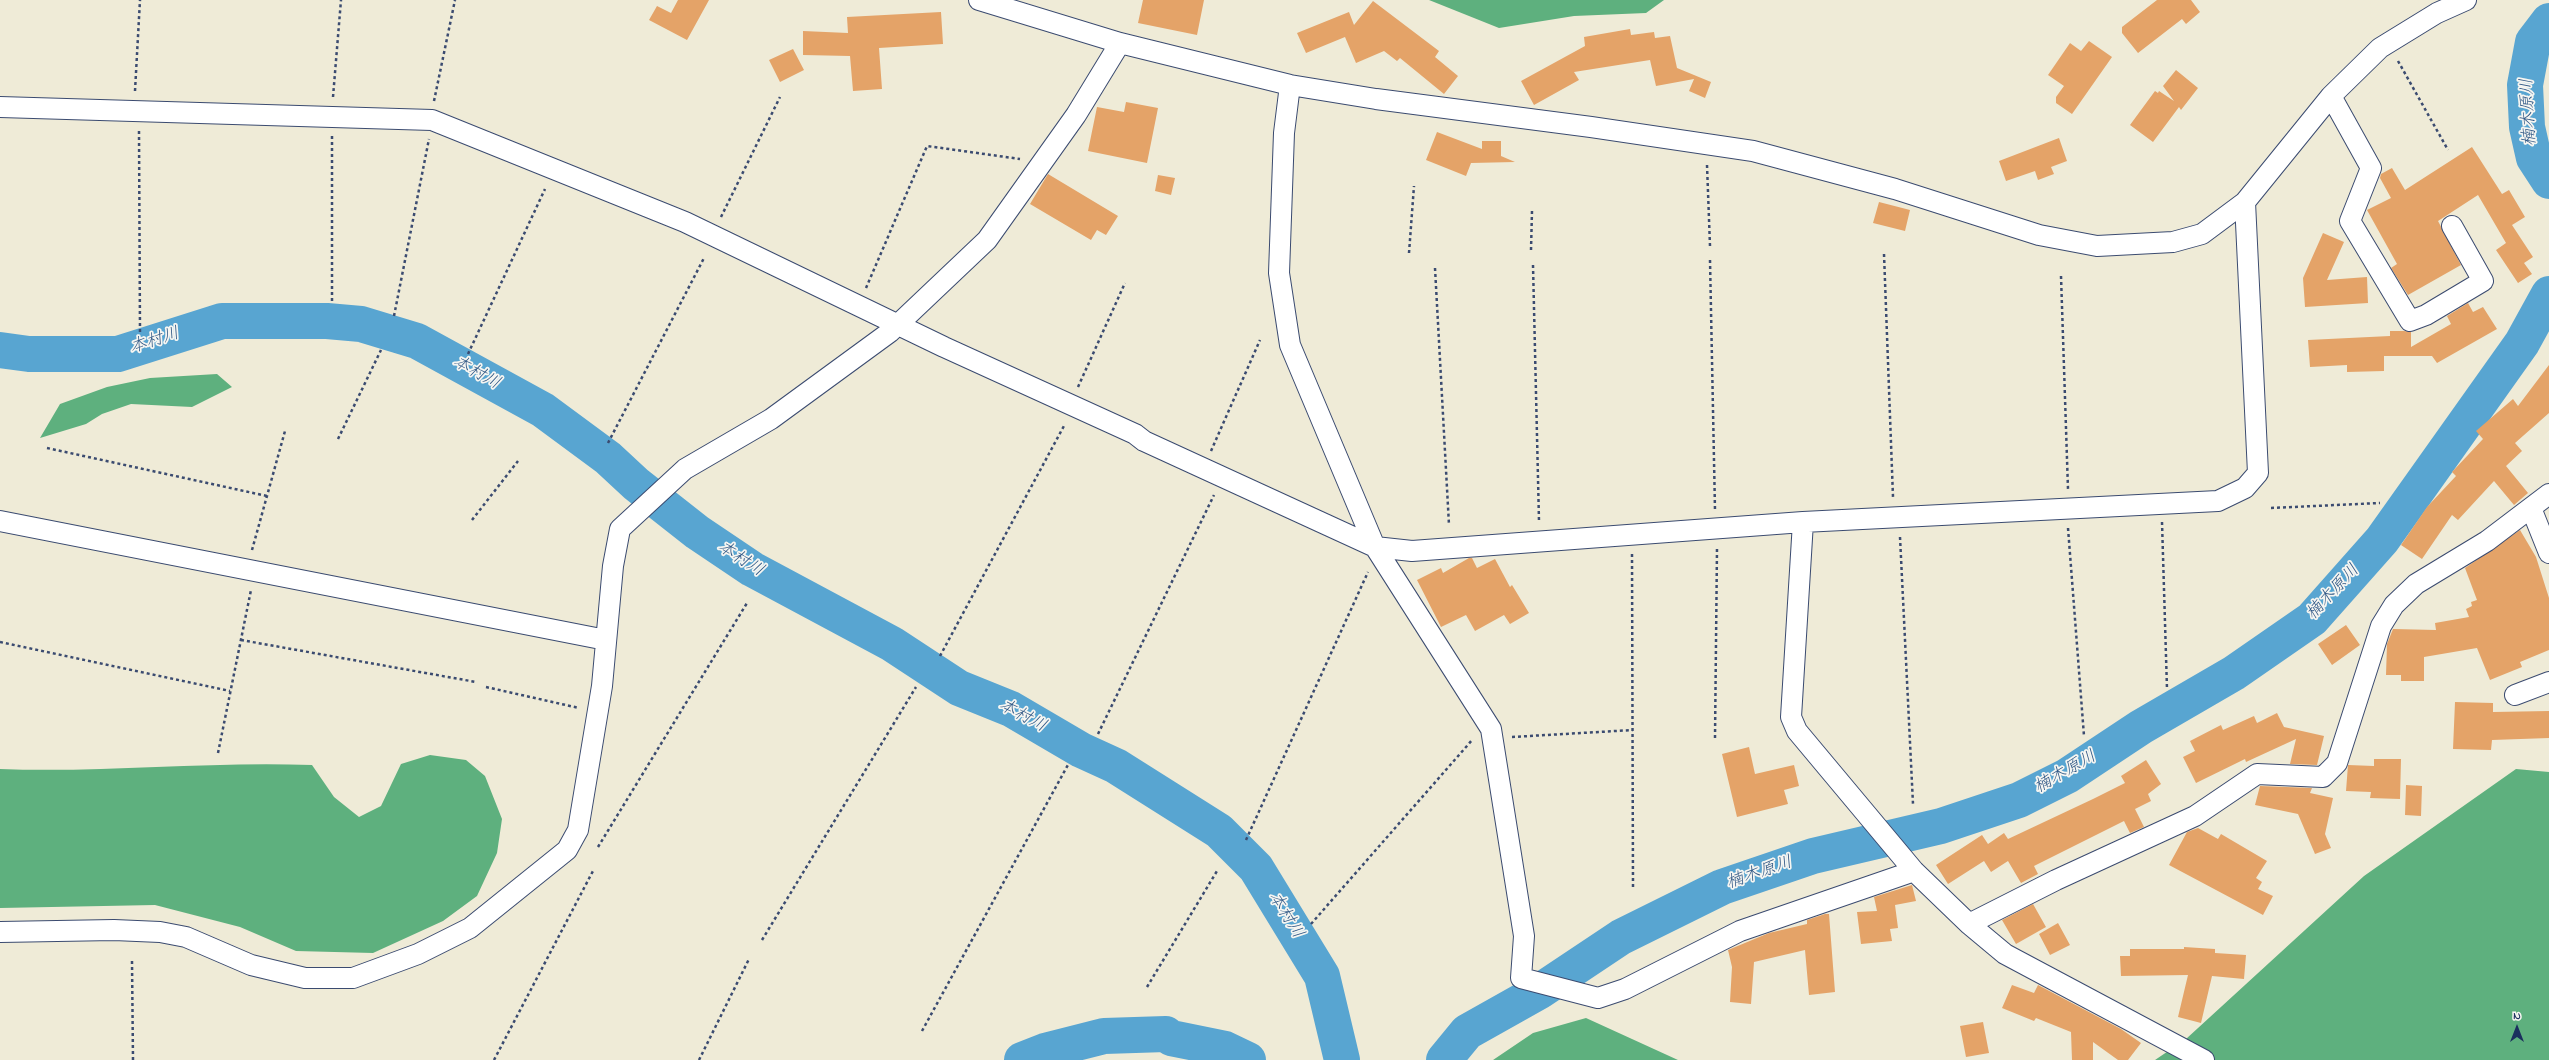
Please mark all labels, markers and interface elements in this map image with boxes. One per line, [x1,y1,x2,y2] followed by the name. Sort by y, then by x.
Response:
[2518,78,2542,146] water label: 楠木原川
[128,324,182,360] water label: 本村川
[449,353,503,395] water label: 本村川
[713,538,767,582] water label: 本村川
[2303,561,2365,625] water label: 楠木原川
[995,696,1049,738] water label: 本村川
[2031,747,2101,799] water label: 楠木原川
[1725,853,1795,895] water label: 楠木原川
[1263,889,1307,943] water label: 本村川
[2497,1008,2537,1048] north arrow
[2513,1008,2521,1024] text: N

